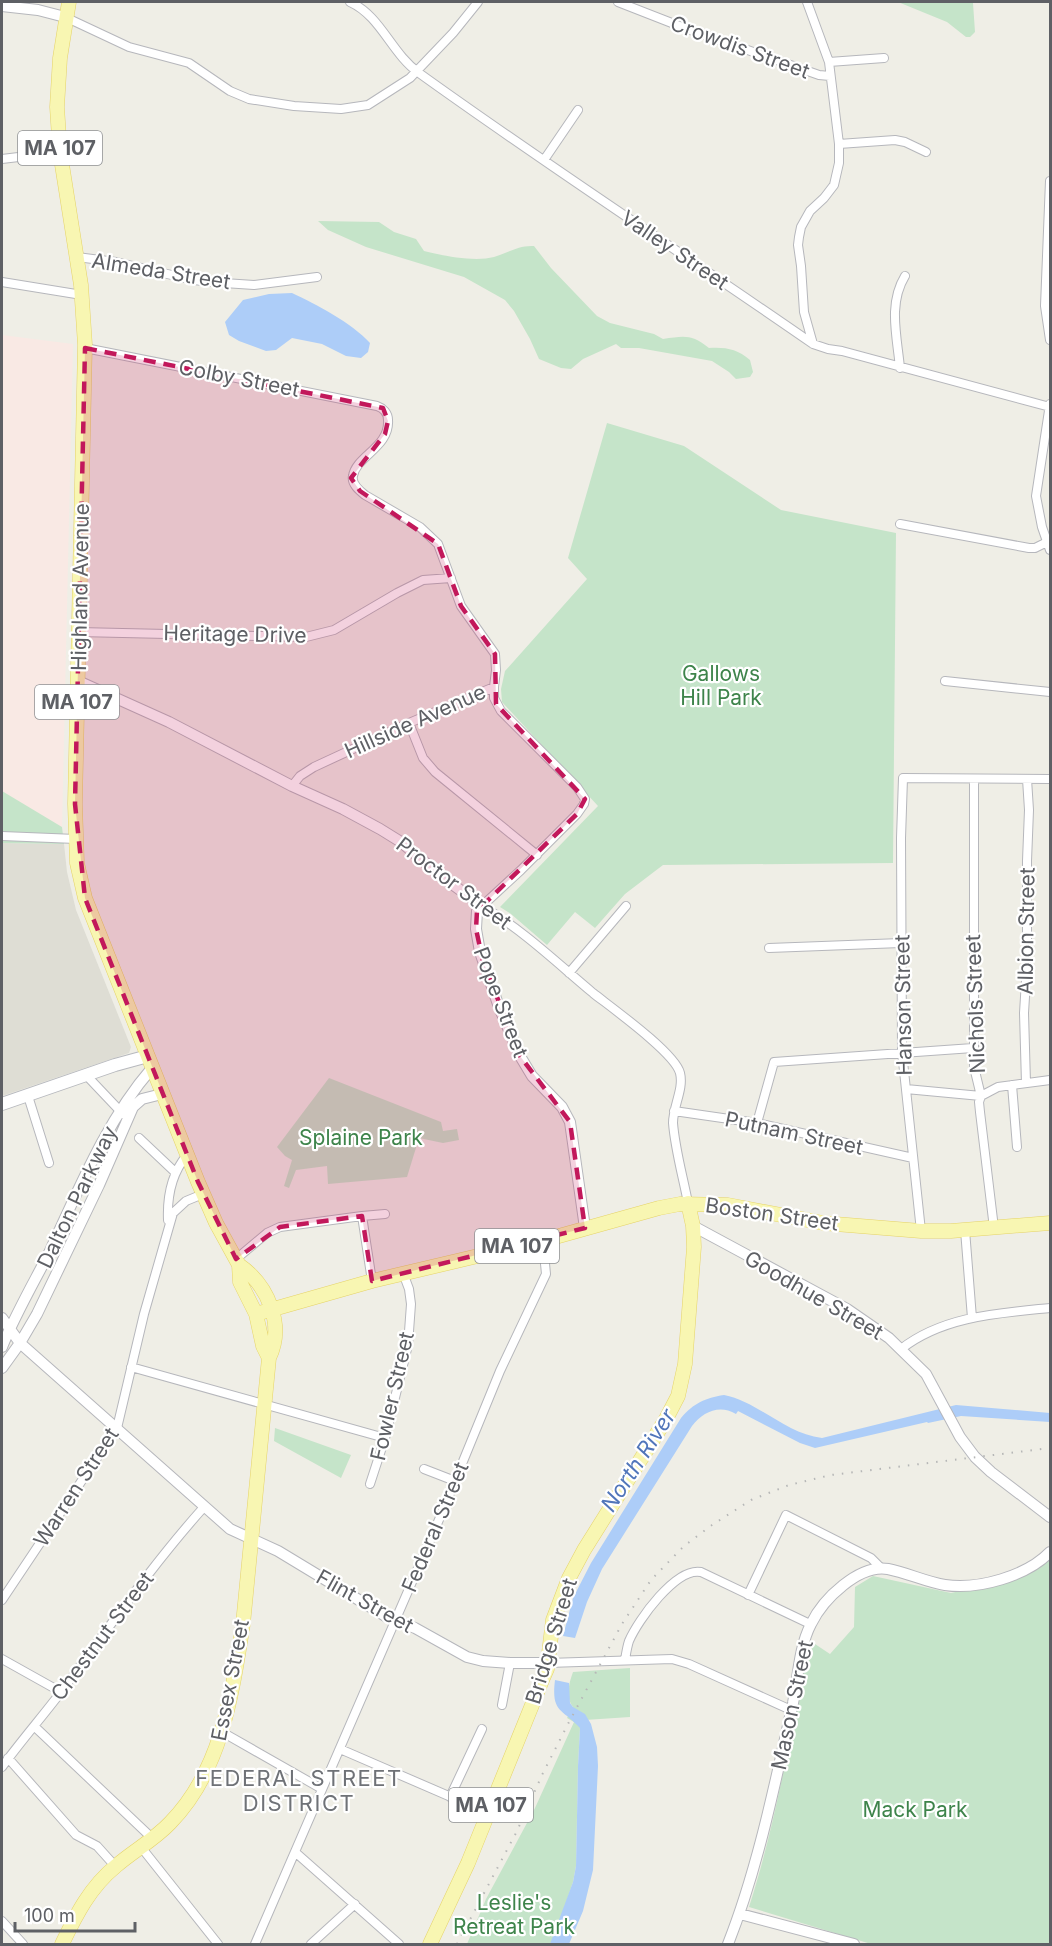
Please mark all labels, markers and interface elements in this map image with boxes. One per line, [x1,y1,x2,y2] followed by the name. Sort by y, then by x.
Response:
[667,10,813,84] street label: Crowdis Street
[18,131,102,165] road number: MA 107
[617,205,734,295] street label: Valley Street
[90,248,232,294] street label: Almeda Street
[177,354,302,402] street label: Colby Street
[66,503,94,671] street label: Highland Avenue
[163,620,307,648] street label: Heritage Drive
[680,661,762,710] park label: Gallows Hill Park
[341,679,489,763] street label: Hillside Avenue
[35,685,119,719] road number: MA 107
[391,832,517,935] street label: Proctor Street
[1012,867,1040,995] street label: Albion Street
[889,934,917,1076] street label: Hanson Street
[960,934,990,1074] street label: Nichols Street
[469,943,534,1061] street label: Pope Street
[723,1106,865,1160] street label: Putnam Street
[32,1122,122,1272] street label: Dalton Parkway
[299,1125,423,1150] park label: Splaine Park
[704,1192,840,1236] street label: Boston Street
[475,1229,559,1263] road number: MA 107
[740,1245,888,1345] street label: Goodhue Street
[365,1329,419,1463] street label: Fowler Street
[595,1403,681,1516] water label: North River
[28,1423,124,1551] street label: Warren Street
[396,1458,474,1596] street label: Federal Street
[312,1564,418,1638] street label: Flint Street
[45,1567,159,1705] street label: Chestnut Street
[520,1575,582,1707] street label: Bridge Street
[206,1617,254,1743] street label: Essex Street
[766,1638,818,1772] street label: Mason Street
[195,1765,403,1816] district label: FEDERAL STREET DISTRICT
[449,1788,533,1822] road number: MA 107
[862,1797,968,1822] park label: Mack Park
[453,1890,575,1939] park label: Leslie's Retreat Park
[15,1895,135,1933] scale bar
[24,1905,75,1926] text: 100 m

